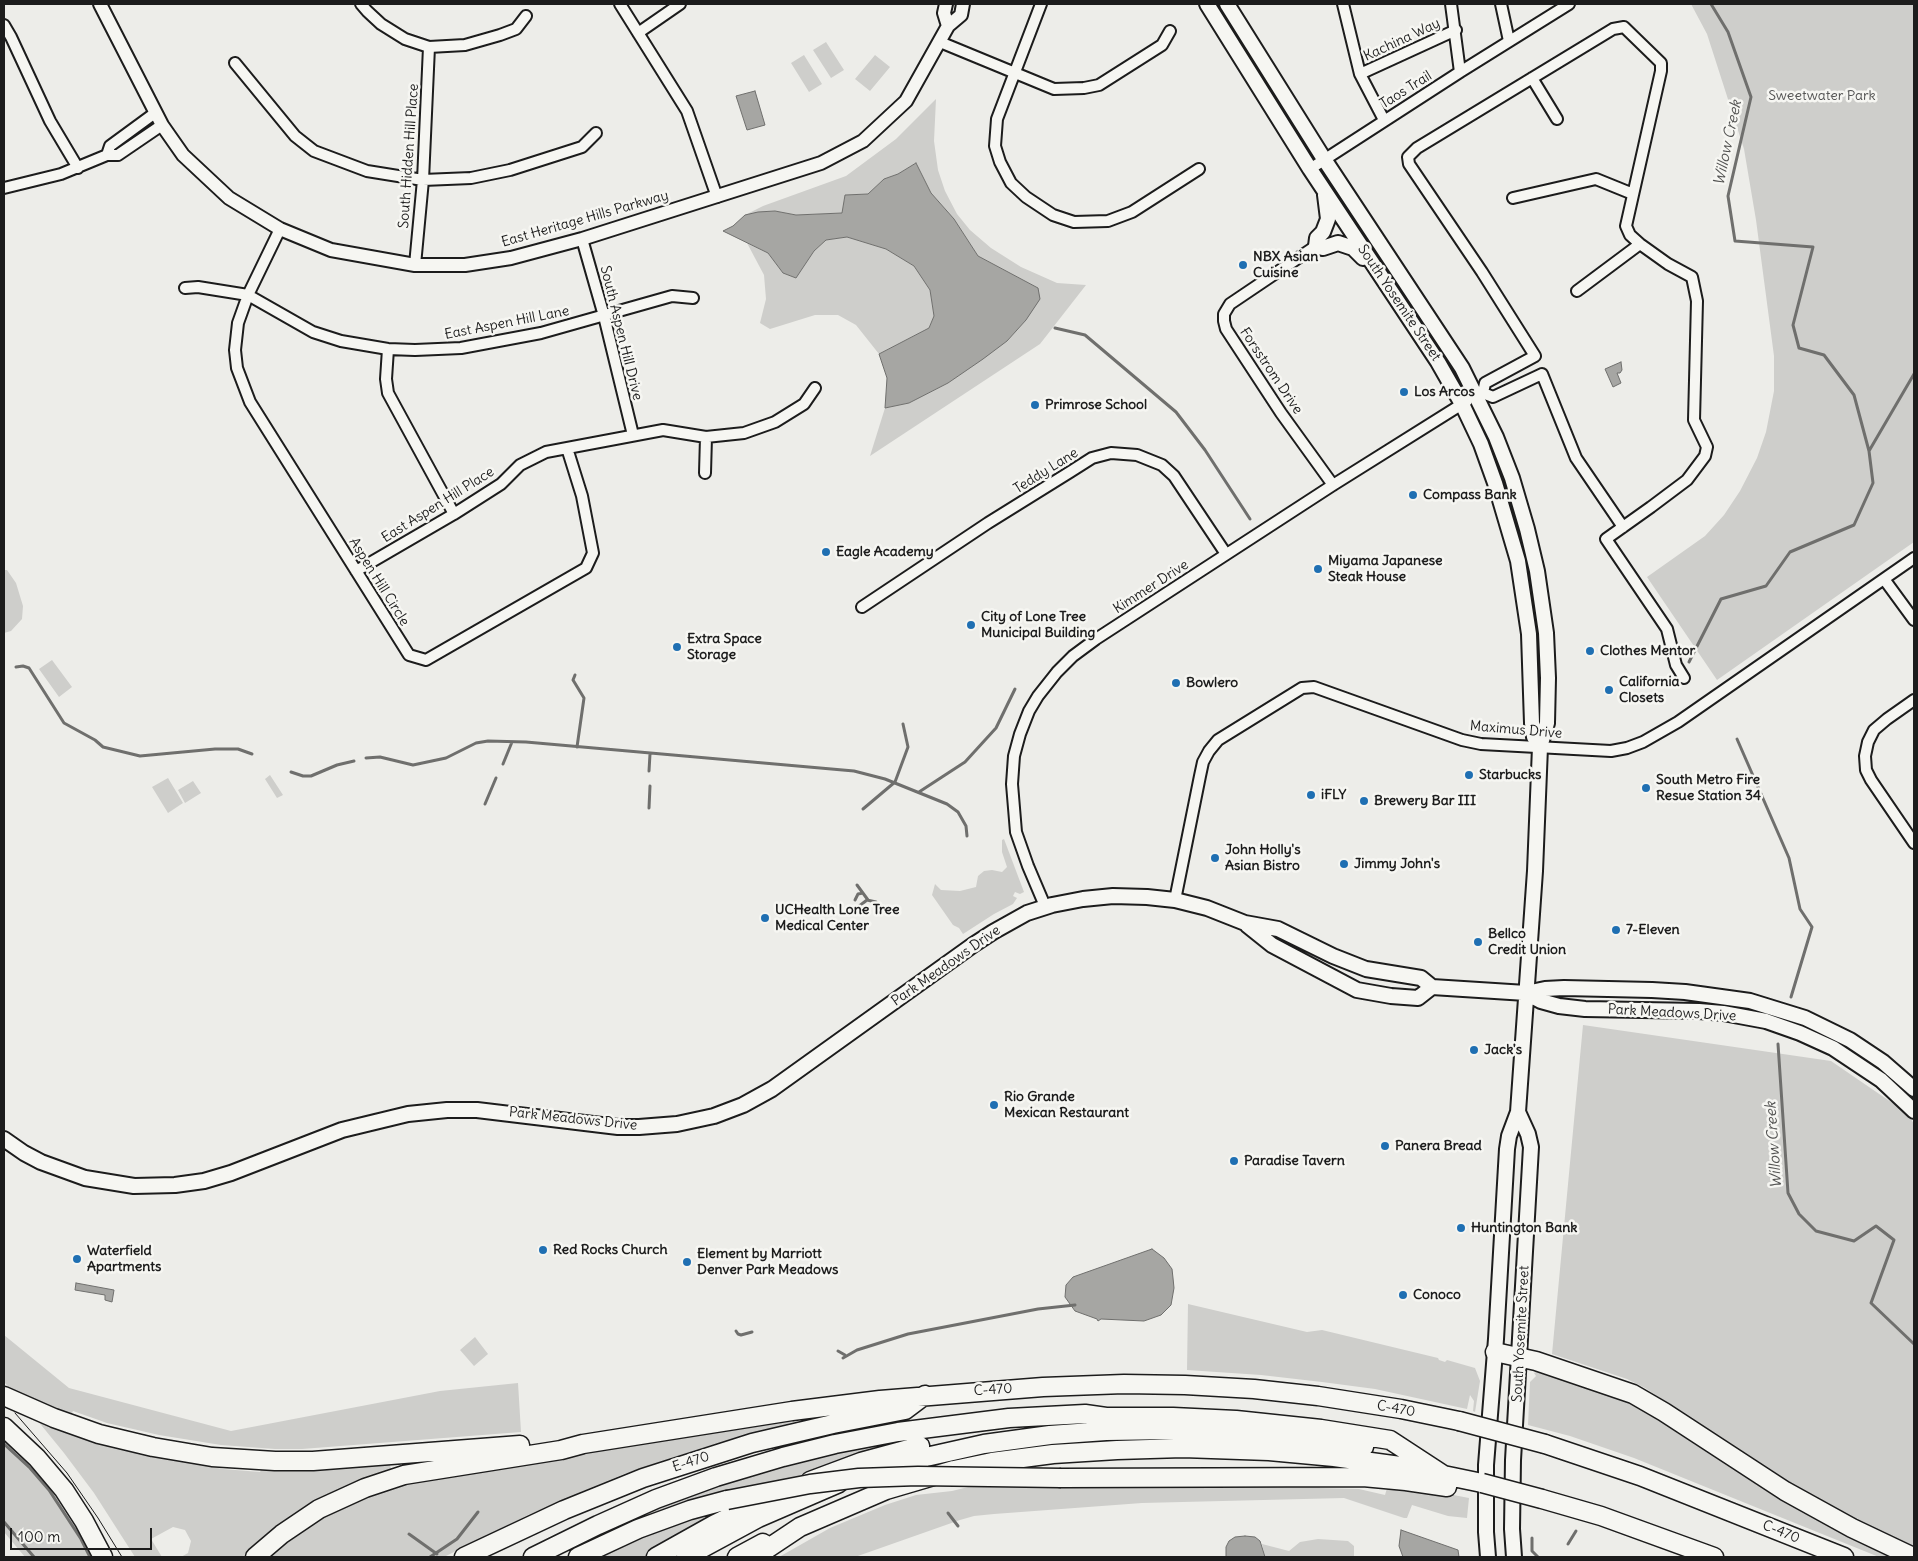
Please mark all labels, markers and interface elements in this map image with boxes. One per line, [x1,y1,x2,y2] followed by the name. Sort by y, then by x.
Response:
[1361,15,1443,65] street label: Kachina Way
[1377,67,1435,113] street label: Taos Trail
[396,83,422,229] street label: South Hidden Hill Place
[1768,88,1876,104] park label: Sweetwater Park
[1710,99,1746,187] water label: Willow Creek
[499,187,671,251] street label: East Heritage Hills Parkway
[1354,242,1444,364] street label: South Yosemite Street
[1253,249,1318,282] place label: NBX Asian Cuisine
[1237,259,1249,271] marker: NBX Asian Cuisine
[596,264,646,402] street label: South Aspen Hill Drive
[443,303,571,343] street label: East Aspen Hill Lane
[1236,325,1306,417] street label: Forsstrom Drive
[1414,384,1475,400] place label: Los Arcos
[1398,386,1410,398] marker: Los Arcos
[1045,397,1147,413] place label: Primrose School
[1029,399,1041,411] marker: Primrose School
[1011,445,1081,497] street label: Teddy Lane
[379,464,497,546] street label: East Aspen Hill Place
[1423,487,1517,503] place label: Compass Bank
[1407,489,1419,501] marker: Compass Bank
[345,535,413,629] street label: Aspen Hill Circle
[836,544,934,560] place label: Eagle Academy
[820,546,832,558] marker: Eagle Academy
[1328,553,1443,586] place label: Miyama Japanese Steak House
[1110,557,1192,617] street label: Kimmer Drive
[1312,563,1324,575] marker: Miyama Japanese Steak House
[981,609,1095,642] place label: City of Lone Tree Municipal Building
[965,619,977,631] marker: City of Lone Tree Municipal Building
[687,631,762,664] place label: Extra Space Storage
[671,641,683,653] marker: Extra Space Storage
[1600,643,1695,659] place label: Clothes Mentor
[1584,645,1596,657] marker: Clothes Mentor
[1619,674,1680,706] place label: California Closets
[1186,675,1238,691] place label: Bowlero
[1170,677,1182,689] marker: Bowlero
[1603,684,1615,696] marker: California Closets
[1469,718,1563,742] street label: Maximus Drive
[1479,767,1541,783] place label: Starbucks
[1463,769,1475,781] marker: Starbucks
[1656,772,1761,804] place label: South Metro Fire Resue Station 34
[1640,782,1652,794] marker: South Metro Fire Resue Station 34
[1321,787,1346,803] place label: iFLY
[1305,789,1317,801] marker: iFLY
[1374,793,1476,809] place label: Brewery Bar III
[1358,795,1370,807] marker: Brewery Bar III
[1225,842,1301,874] place label: John Holly's Asian Bistro
[1209,852,1221,864] marker: John Holly's Asian Bistro
[1354,856,1440,872] place label: Jimmy John's
[1338,858,1350,870] marker: Jimmy John's
[775,902,899,934] place label: UCHealth Lone Tree Medical Center
[759,912,771,924] marker: UCHealth Lone Tree Medical Center
[888,922,1004,1010] street label: Park Meadows Drive
[1626,922,1680,938] place label: 7-Eleven
[1610,924,1622,936] marker: 7-Eleven
[1488,926,1566,959] place label: Bellco Credit Union
[1472,936,1484,948] marker: Bellco Credit Union
[1607,1001,1737,1025] street label: Park Meadows Drive
[1484,1042,1522,1058] place label: Jack's
[1468,1044,1480,1056] marker: Jack's
[1004,1089,1129,1122] place label: Rio Grande Mexican Restaurant
[988,1099,1000,1111] marker: Rio Grande Mexican Restaurant
[1762,1101,1786,1189] water label: Willow Creek
[508,1104,638,1134] street label: Park Meadows Drive
[1395,1138,1482,1154] place label: Panera Bread
[1379,1140,1391,1152] marker: Panera Bread
[1244,1153,1345,1169] place label: Paradise Tavern
[1228,1155,1240,1167] marker: Paradise Tavern
[1471,1220,1577,1236] place label: Huntington Bank
[1455,1222,1467,1234] marker: Huntington Bank
[553,1242,668,1258] place label: Red Rocks Church
[87,1243,161,1276] place label: Waterfield Apartments
[537,1244,549,1256] marker: Red Rocks Church
[697,1246,838,1278] place label: Element by Marriott Denver Park Meadows
[71,1253,83,1265] marker: Waterfield Apartments
[681,1256,693,1268] marker: Element by Marriott Denver Park Meadows
[1509,1265,1533,1403] street label: South Yosemite Street
[1413,1287,1461,1303] place label: Conoco
[1397,1289,1409,1301] marker: Conoco
[973,1380,1013,1400] street label: C-470
[1375,1397,1417,1421] street label: C-470
[670,1448,712,1476] street label: E-470
[1760,1517,1802,1547] street label: C-470
[12,1518,155,1550] scale bar
[18,1527,60,1546] text: 100 m

